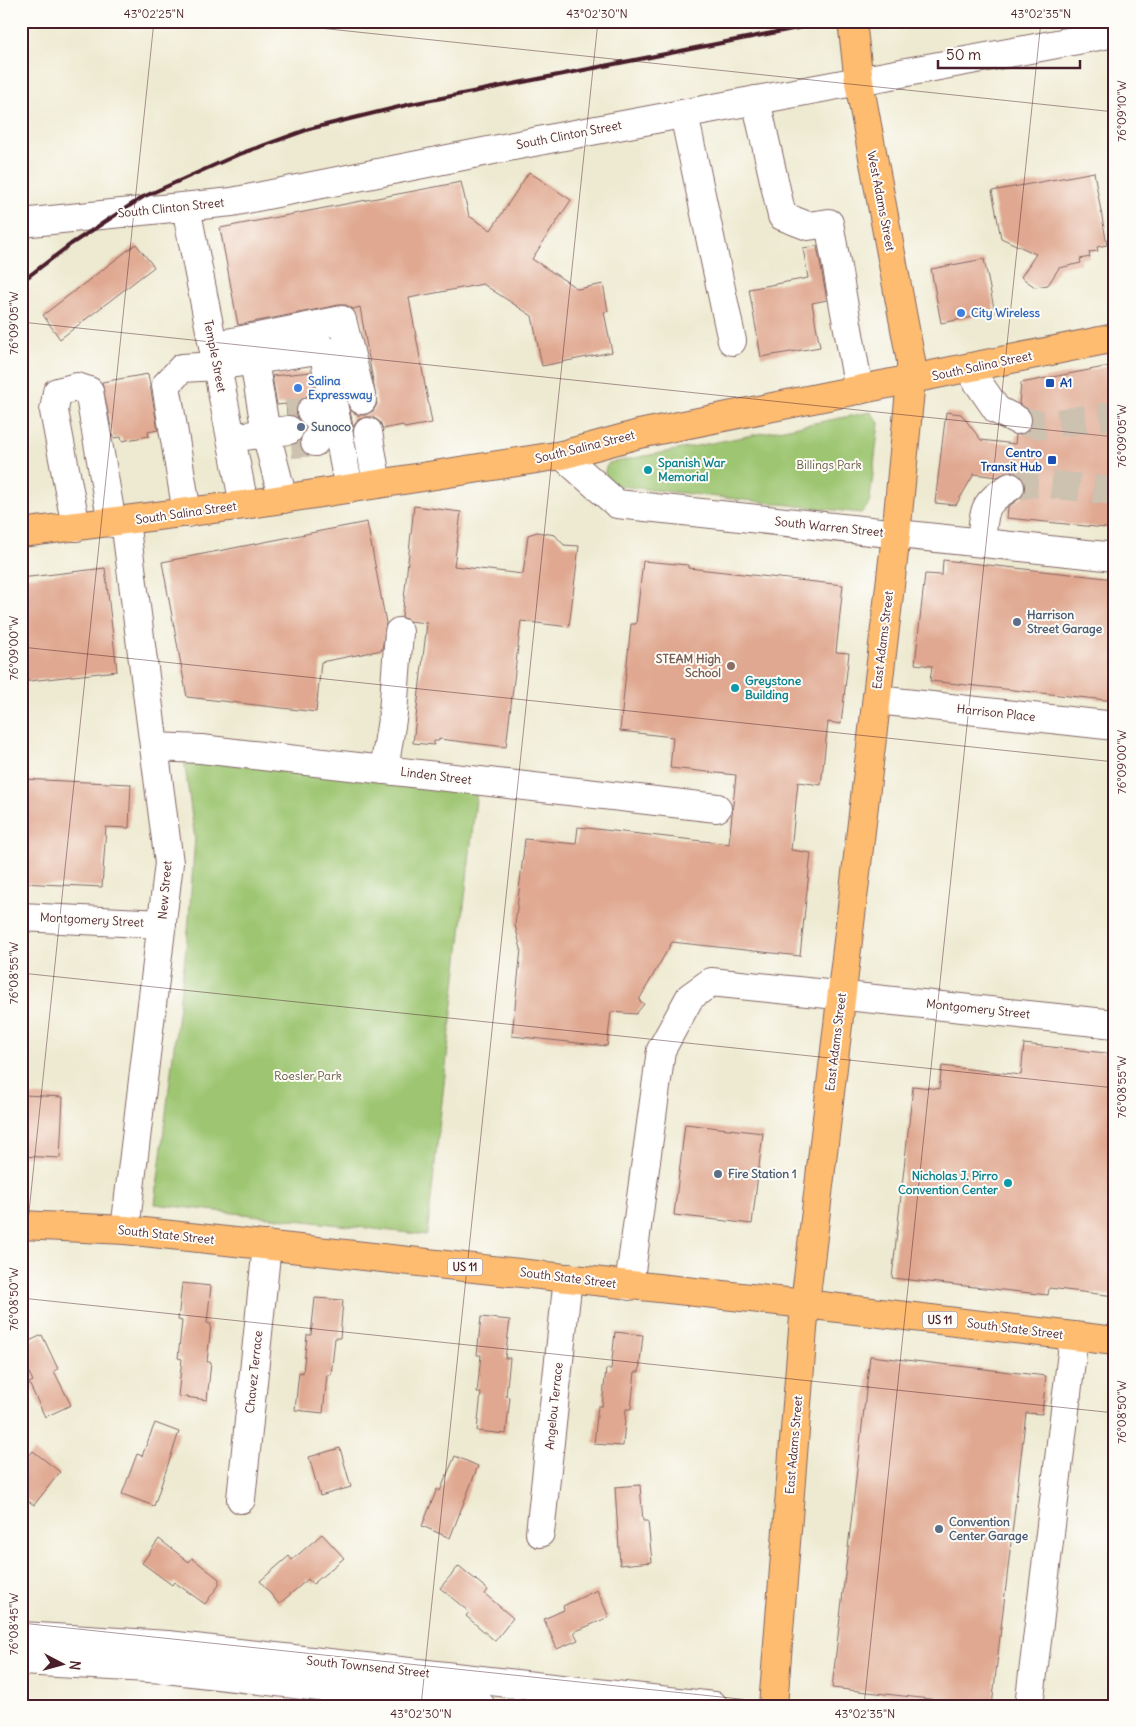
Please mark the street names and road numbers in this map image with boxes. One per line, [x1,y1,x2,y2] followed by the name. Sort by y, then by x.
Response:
[515,117,623,152] street label: South Clinton Street
[864,150,899,252] street label: West Adams Street
[117,194,225,221] street label: South Clinton Street
[201,318,230,393] street label: Temple Street
[931,348,1033,383] street label: South Salina Street
[534,427,636,466] street label: South Salina Street
[134,498,237,527] street label: South Salina Street
[774,513,884,540] street label: South Warren Street
[869,590,896,690] street label: East Adams Street
[956,701,1036,724] street label: Harrison Place
[400,764,472,787] street label: Linden Street
[154,860,175,920] street label: New Street
[40,909,144,930] street label: Montgomery Street
[822,992,849,1092] street label: East Adams Street
[925,996,1031,1021] street label: Montgomery Street
[117,1222,215,1247] street label: South State Street
[448,1258,482,1276] road number: US 11
[519,1264,617,1291] street label: South State Street
[922,1312,958,1328] road number: US 11
[966,1315,1064,1342] street label: South State Street
[242,1330,265,1414] street label: Chavez Terrace
[541,1361,566,1450] street label: Angelou Terrace
[782,1395,805,1495] street label: East Adams Street
[306,1653,430,1680] street label: South Townsend Street

